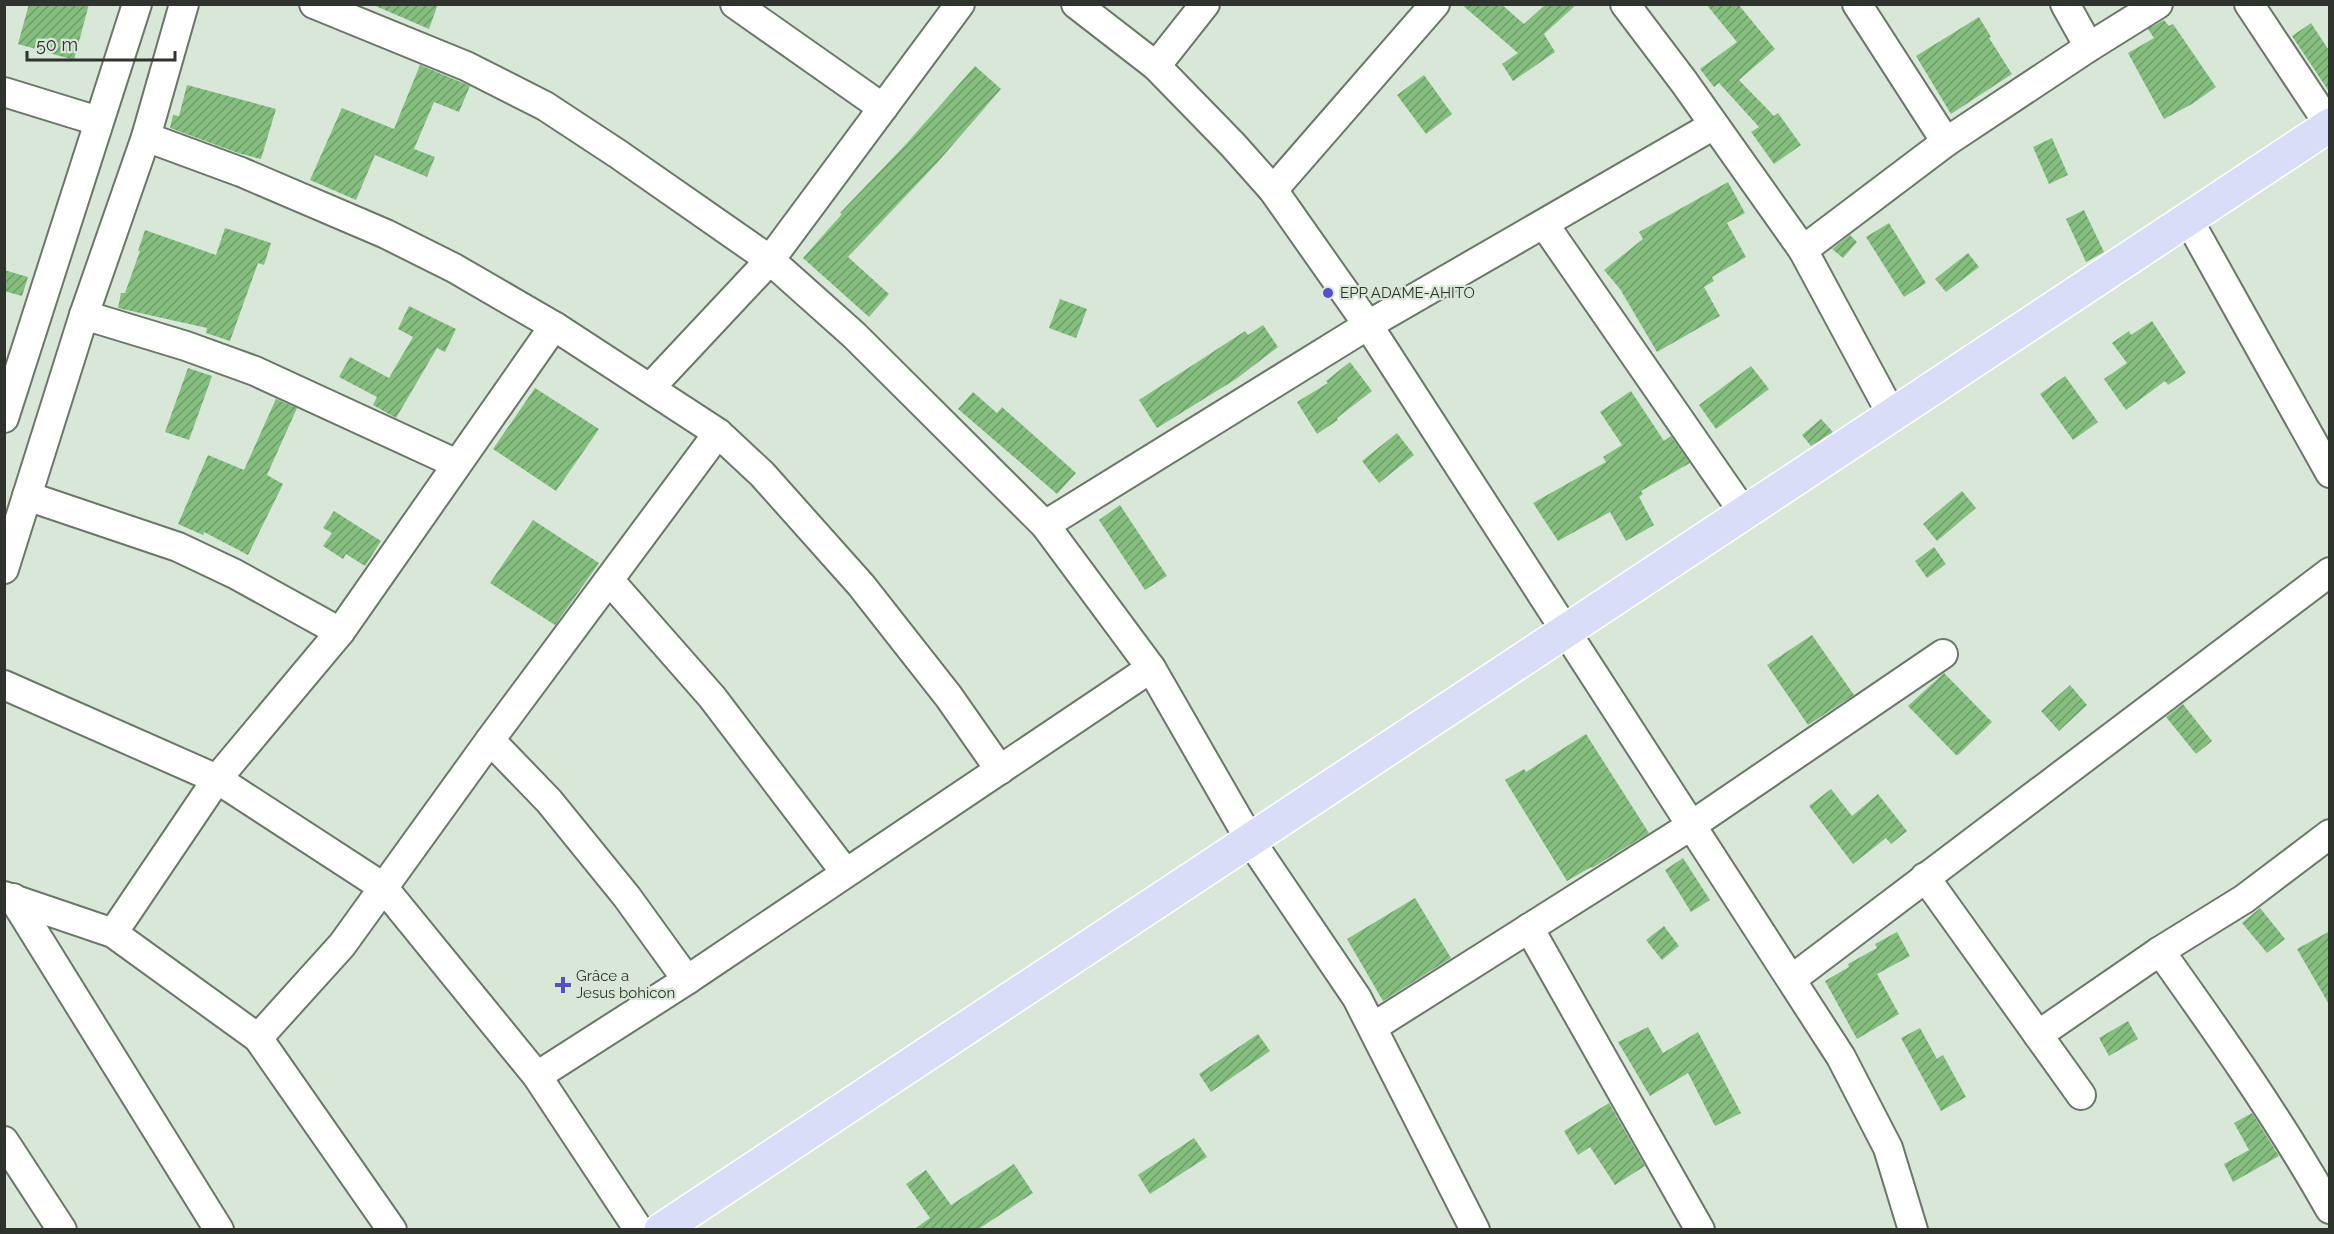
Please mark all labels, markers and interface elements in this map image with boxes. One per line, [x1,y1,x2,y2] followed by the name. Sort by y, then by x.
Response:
[27,24,176,62] scale bar
[36,34,78,55] text: 50 m
[1340,284,1475,302] place label: EPP ADAME-AHITO
[1321,286,1335,300] marker: EPP ADAME-AHITO
[576,967,675,1002] place label: Grâce a Jesus bohicon
[554,976,572,994] marker: Grâce a Jesus bohicon

